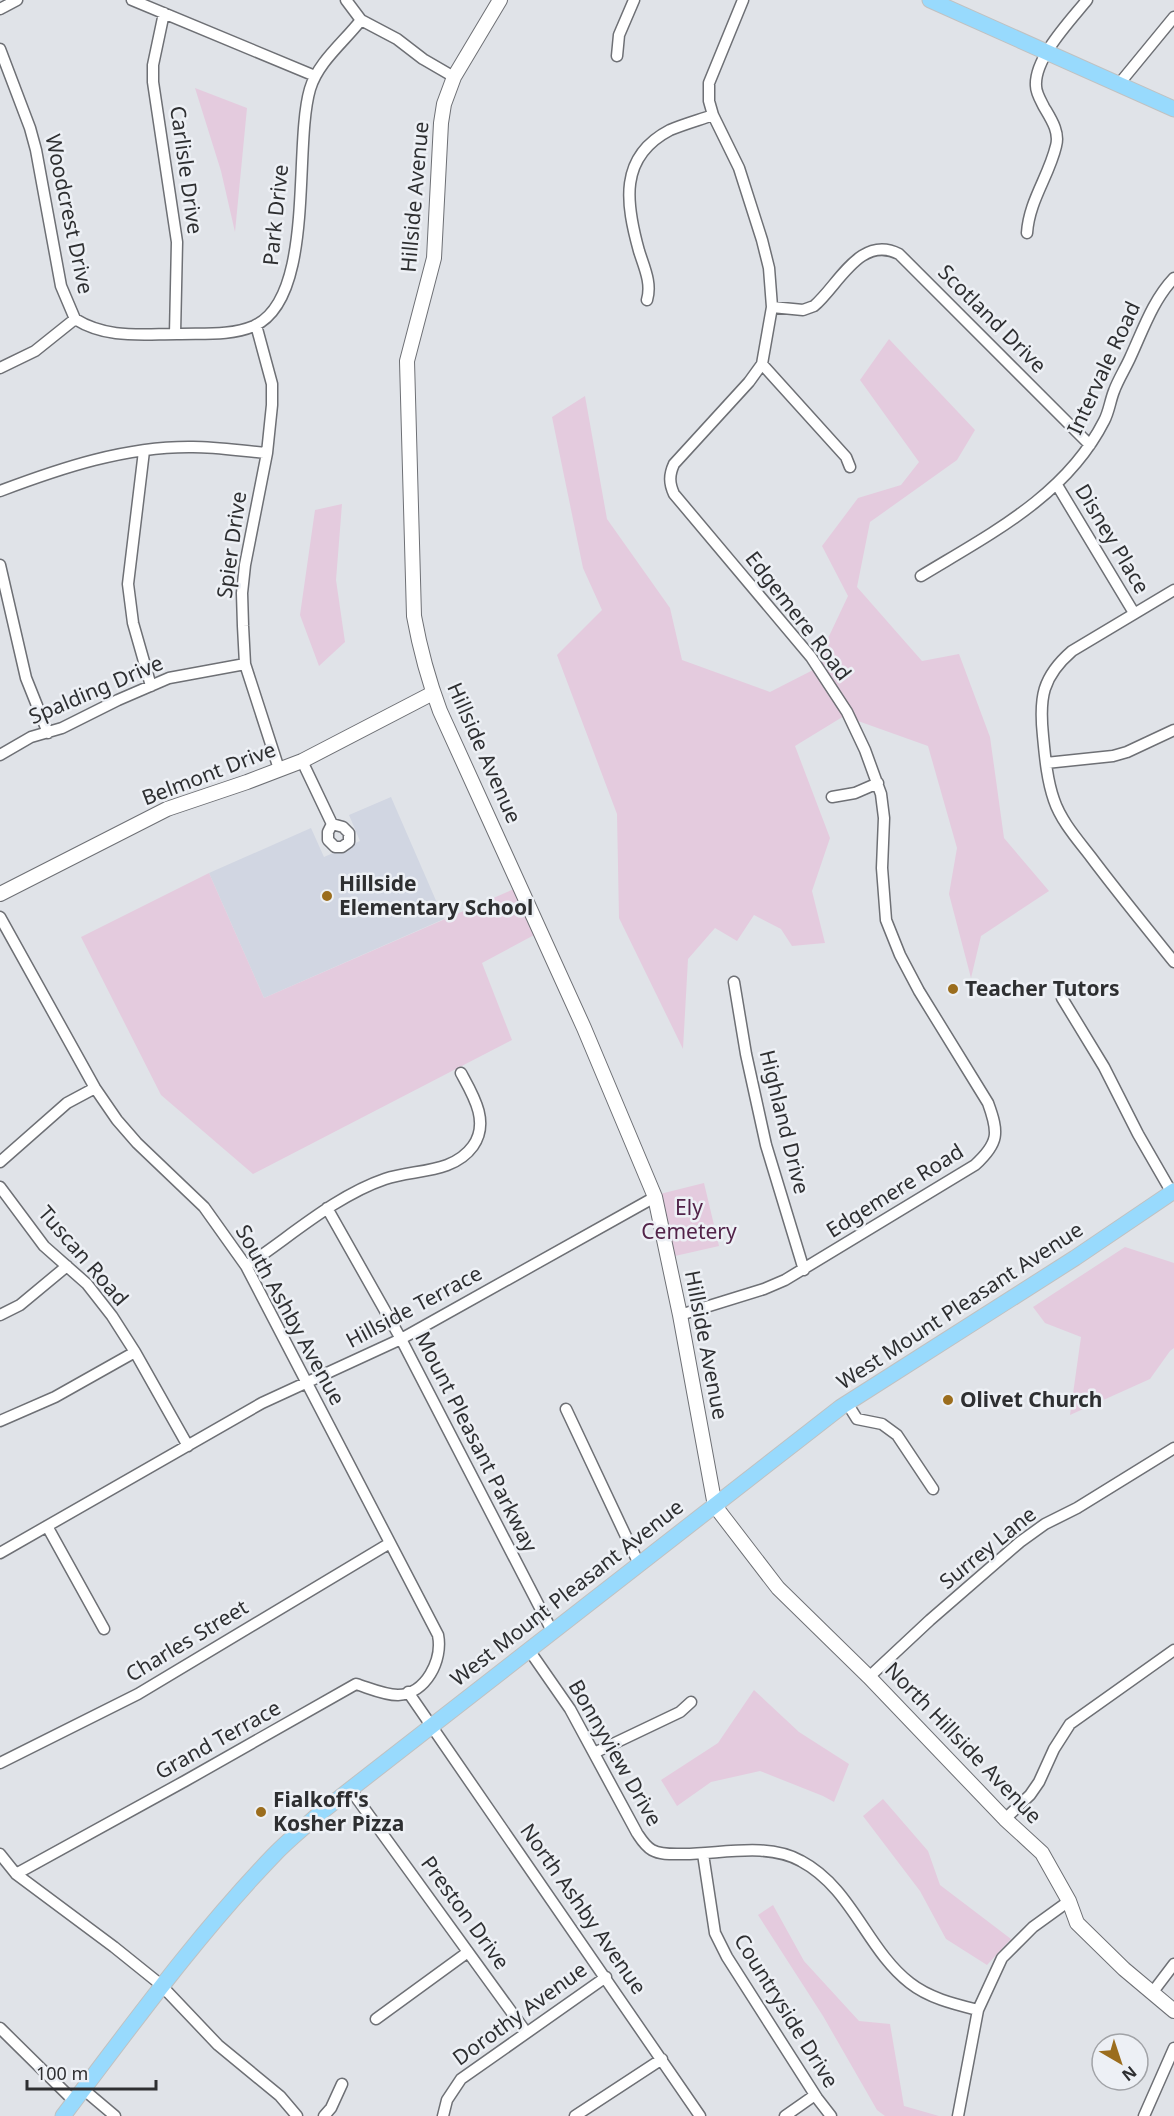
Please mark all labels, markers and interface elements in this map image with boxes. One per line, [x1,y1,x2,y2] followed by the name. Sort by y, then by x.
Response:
[164,104,210,236] street label: Carlisle Drive
[393,120,435,273] street label: Hillside Avenue
[39,131,101,296] street label: Woodcrest Drive
[256,163,294,267] street label: Park Drive
[932,258,1053,379] street label: Scotland Drive
[1060,296,1146,439] street label: Intervale Road
[1069,478,1157,599] street label: Disney Place
[210,490,252,600] street label: Spier Drive
[739,545,858,686] street label: Edgemere Road
[24,648,167,730] street label: Spalding Drive
[441,678,528,827] street label: Hillside Avenue
[138,735,280,811] street label: Belmont Drive
[339,869,533,921] place label: Hillside Elementary School
[320,889,334,903] marker: Hillside Elementary School
[965,974,1120,1002] place label: Teacher Tutors
[946,982,960,996] marker: Teacher Tutors
[754,1047,816,1197] street label: Highland Drive
[821,1137,968,1244] street label: Edgemere Road
[641,1193,737,1245] park label: Ely Cemetery
[32,1199,135,1311] street label: Tuscan Road
[831,1215,1088,1395] street label: West Mount Pleasant Avenue
[230,1219,352,1410] street label: South Ashby Avenue
[341,1258,486,1354] street label: Hillside Terrace
[679,1268,735,1422] street label: Hillside Avenue
[409,1327,545,1557] street label: Mount Pleasant Parkway
[960,1385,1103,1413] place label: Olivet Church
[941,1393,955,1407] marker: Olivet Church
[444,1492,689,1692] street label: West Mount Pleasant Avenue
[933,1500,1042,1595] street label: Surrey Lane
[120,1592,253,1688] street label: Charles Street
[879,1655,1048,1829] street label: North Hillside Avenue
[563,1674,669,1831] street label: Bonnyview Drive
[150,1693,285,1785] street label: Grand Terrace
[273,1785,404,1837] place label: Fialkoff's Kosher Pizza
[254,1805,268,1819] marker: Fialkoff's Kosher Pizza
[514,1818,653,1999] street label: North Ashby Avenue
[415,1850,516,1975] street label: Preston Drive
[728,1928,845,2093] street label: Countryside Drive
[447,1955,592,2071] street label: Dorothy Avenue
[1090,2032,1150,2092] north arrow
[27,2053,156,2091] scale bar
[36,2061,88,2085] text: 100 m
[1117,2061,1141,2086] text: N

